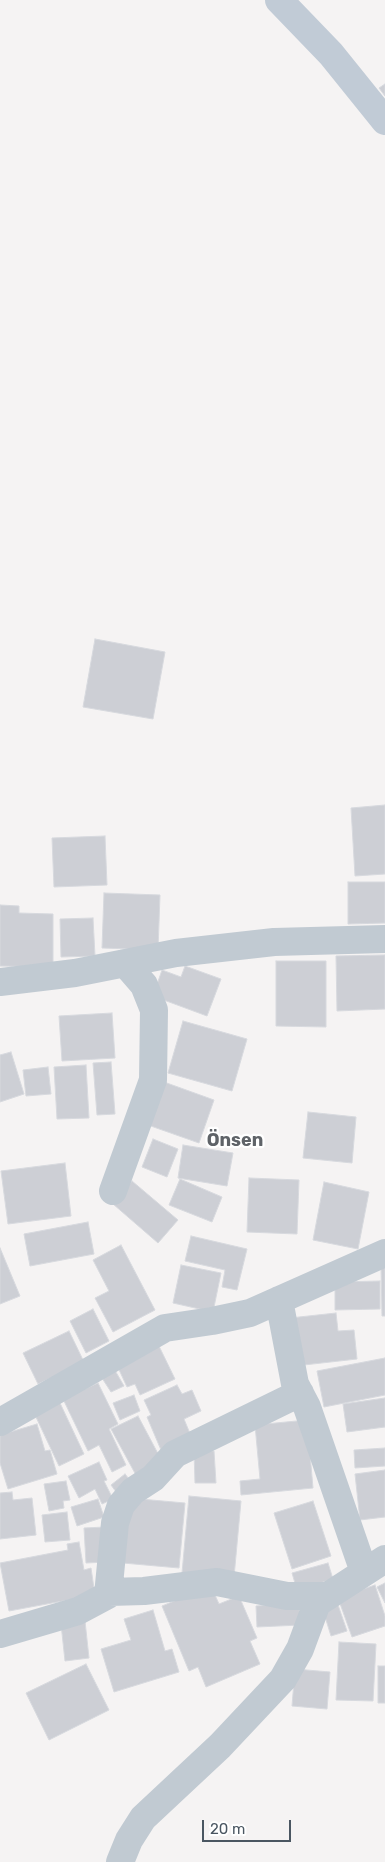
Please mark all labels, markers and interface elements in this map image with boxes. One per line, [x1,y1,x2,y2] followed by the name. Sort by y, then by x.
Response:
[207,1130,263,1152] district label: Önsen
[205,1810,294,1842] scale bar
[210,1820,245,1838] text: 20 m

